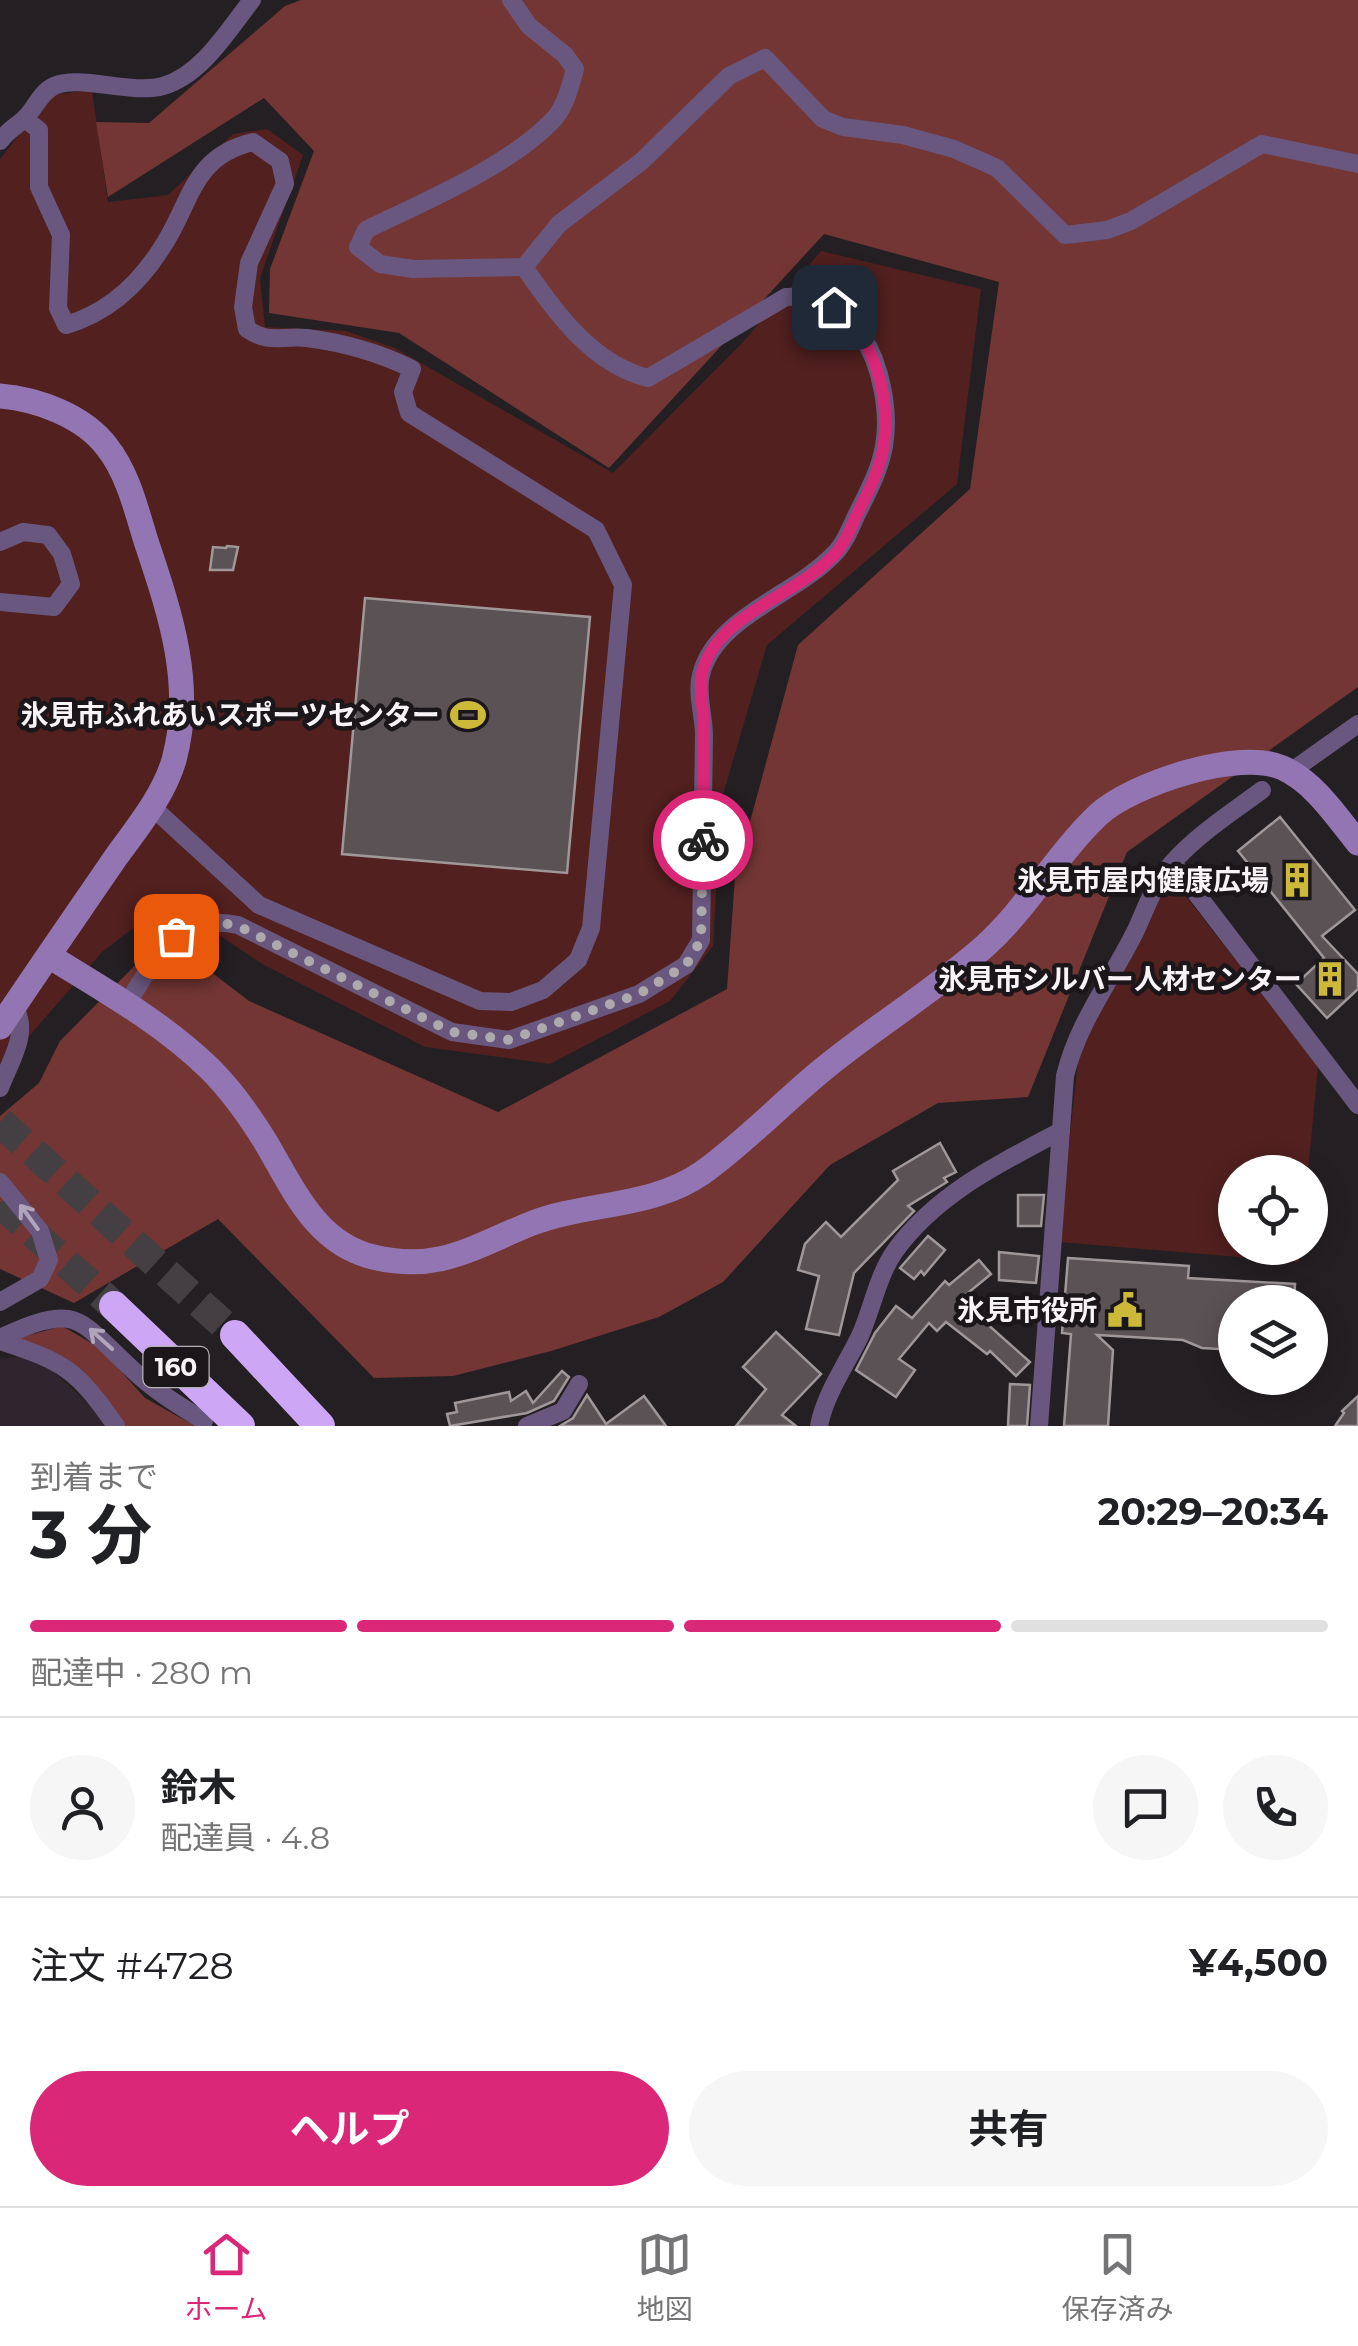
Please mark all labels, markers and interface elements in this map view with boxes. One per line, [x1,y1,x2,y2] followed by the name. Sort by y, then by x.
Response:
[792,265,877,350] pin
[807,280,862,335] icon: home
[449,696,487,734] sports icon: 氷見市ふれあいスポーツセンター
[21,698,440,732] place label: 氷見市ふれあいスポーツセンター
[653,790,753,890] courier
[676,813,731,868] icon: bike
[1278,861,1316,899] building icon: 氷見市屋内健康広場
[1017,863,1269,897] place label: 氷見市屋内健康広場
[134,894,219,979] pin
[149,909,204,964] icon: bag
[1311,960,1349,998] building icon: 氷見市シルバー人材センター
[938,962,1302,996] place label: 氷見市シルバー人材センター
[1218,1155,1328,1395] map controls
[1218,1155,1328,1265] button: locate
[19,1204,40,1231] one-way arrow
[1218,1285,1328,1395] button: layers
[1106,1291,1144,1329] public building icon: 氷見市役所
[957,1293,1097,1327] place label: 氷見市役所
[89,1328,114,1351] one-way arrow
[144,1347,208,1387] road number: 160
[30,1457,158,1496] text: 到着まで
[1098,1488,1328,1535] text: 20:29–20:34
[30,1495,152,1574] text: 3 分
[30,1653,253,1692] text: 配達中 · 280 m
[30,1755,135,1860] button: person
[1093,1755,1198,1860] button: chat
[1223,1755,1328,1860] button: phone
[160,1764,236,1811] text: 鈴木
[160,1818,330,1857] text: 配達員 · 4.8
[1189,1939,1328,1986] text: ¥4,500
[30,1942,234,1989] text: 注文 #4728
[30,2071,669,2186] button: ヘルプ
[689,2071,1328,2186] button: 共有
[184,2227,268,2327] tab: ホーム
[637,2227,693,2327] tab: 地図
[1061,2227,1174,2327] tab: 保存済み

